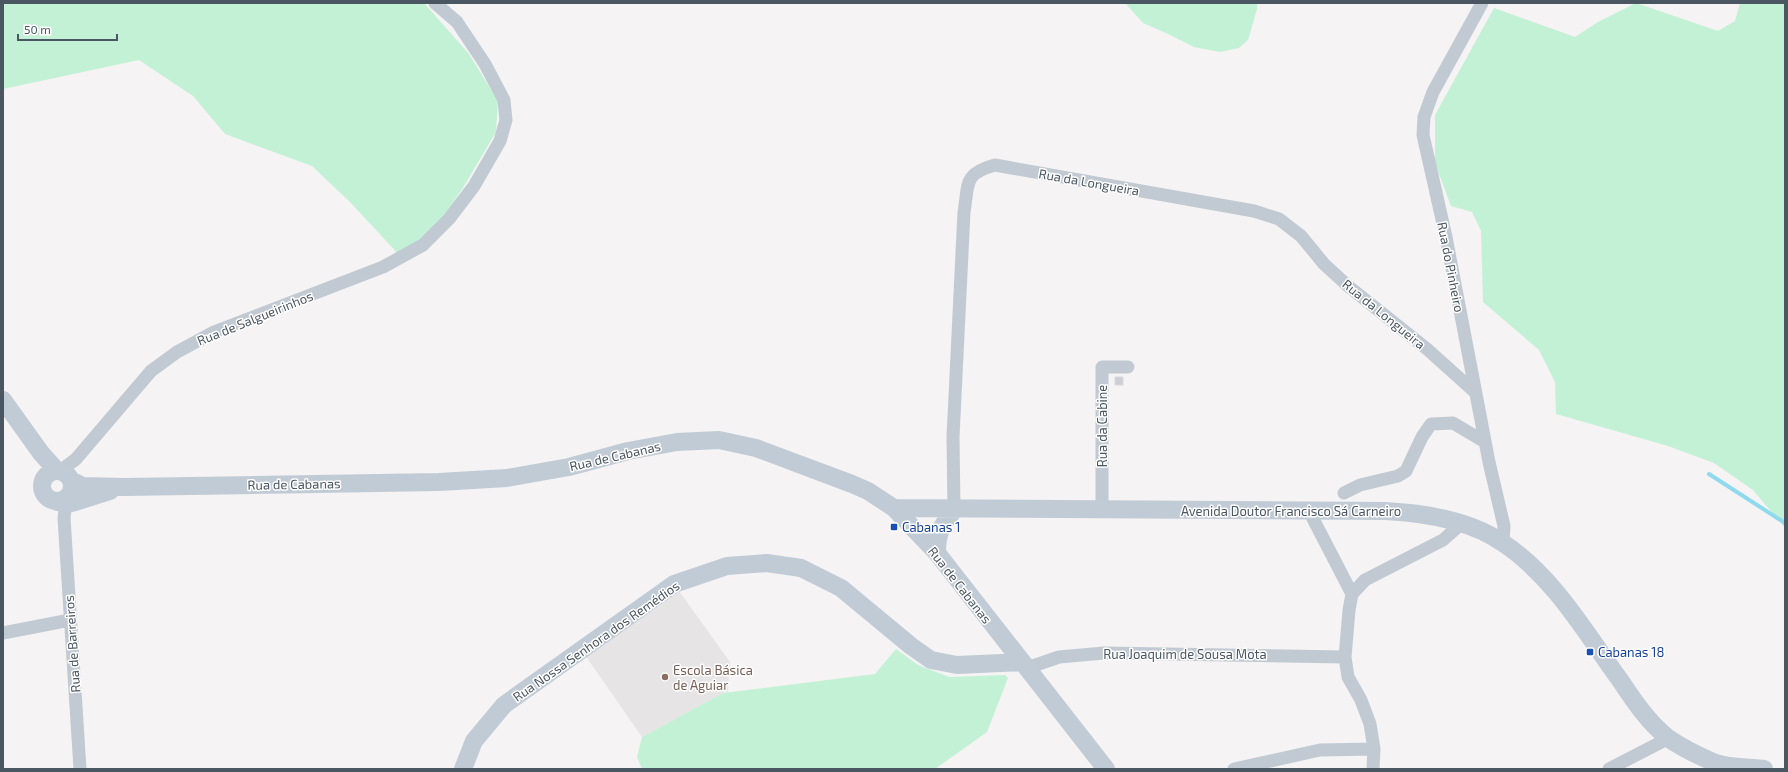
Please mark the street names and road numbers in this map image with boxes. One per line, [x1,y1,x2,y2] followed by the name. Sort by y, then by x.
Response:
[1037,165,1141,199] street label: Rua da Longueira
[1434,220,1468,314] street label: Rua do Pinheiro
[1339,276,1429,352] street label: Rua da Longueira
[195,287,315,349] street label: Rua de Salgueirinhos
[1094,385,1110,467] street label: Rua da Cabine
[568,438,662,474] street label: Rua de Cabanas
[247,475,341,493] street label: Rua de Cabanas
[1181,503,1401,519] street label: Avenida Doutor Francisco Sá Carneiro
[925,543,995,627] street label: Rua de Cabanas
[510,577,682,705] street label: Rua Nossa Senhora dos Remédios
[61,595,83,693] street label: Rua de Barreiros
[1103,646,1267,662] street label: Rua Joaquim de Sousa Mota

